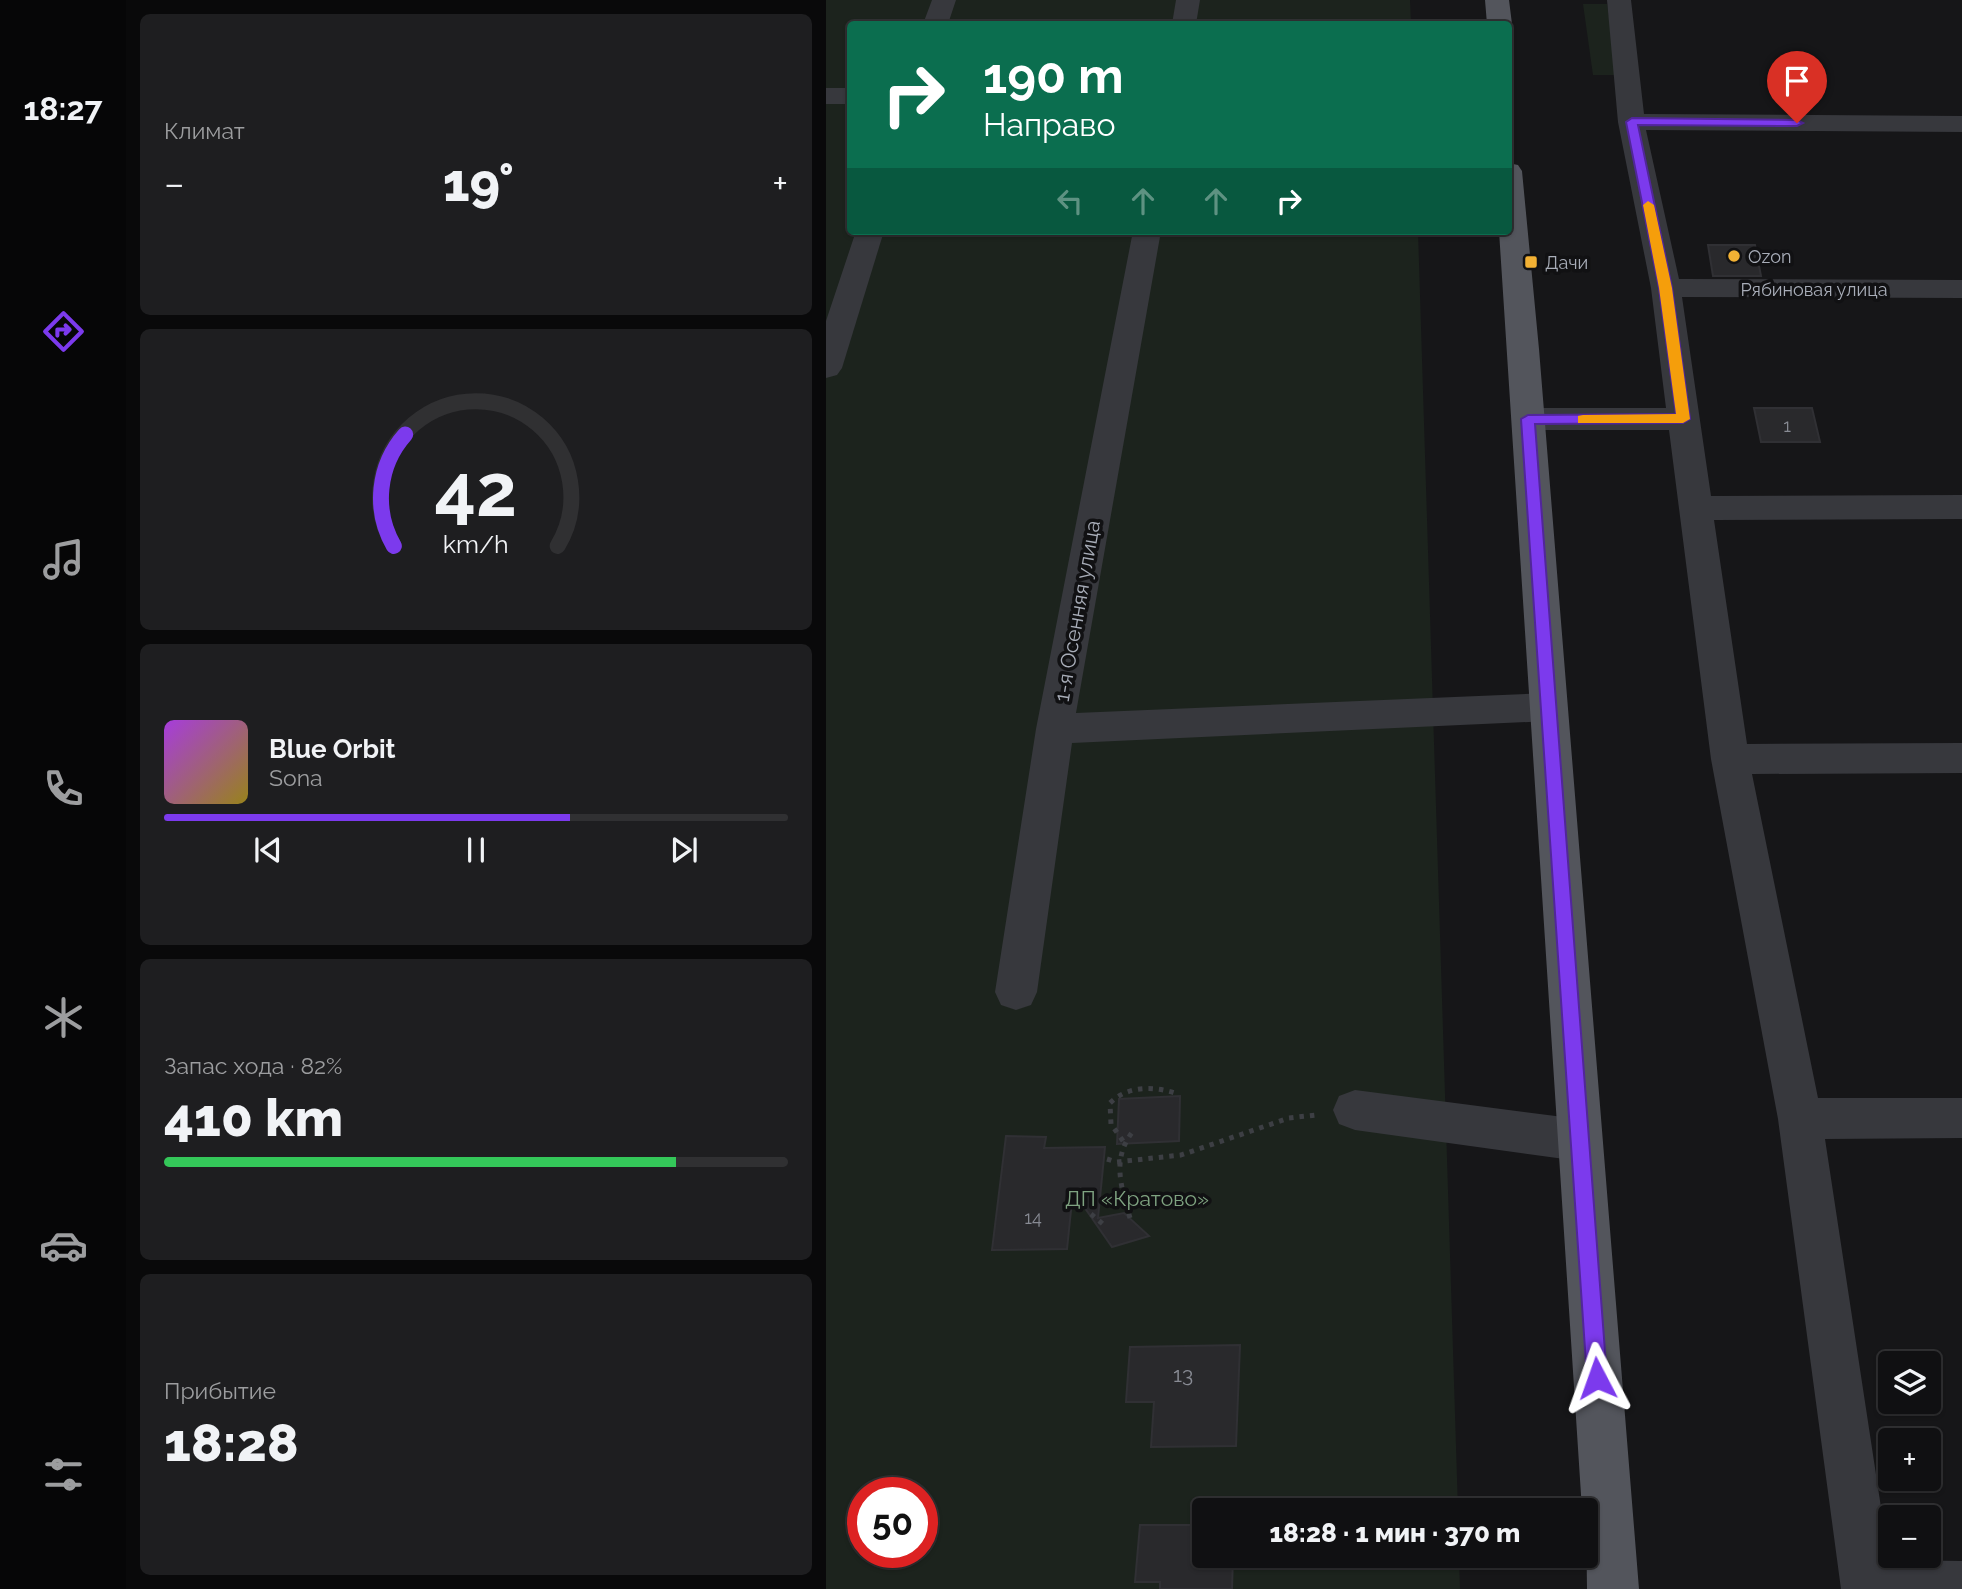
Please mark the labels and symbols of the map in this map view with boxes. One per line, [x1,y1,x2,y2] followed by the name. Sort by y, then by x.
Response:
[1767,51,1827,123] pin
[1748,246,1791,267] place label: Ozon
[1726,248,1742,264] marker: Ozon
[1545,252,1588,273] place label: Дачи
[1523,254,1539,270] marker: Дачи
[1740,279,1888,300] street label: Рябиновая улица
[1783,415,1791,436] house number: 1
[1049,518,1105,704] street label: 1-я Осенняя улица
[1065,1186,1209,1211] park label: ДП «Кратово»
[1024,1207,1042,1228] house number: 14
[1560,1341,1634,1415] position arrow
[1173,1362,1193,1387] house number: 13
[847,1477,938,1568] speed limit sign: 50

